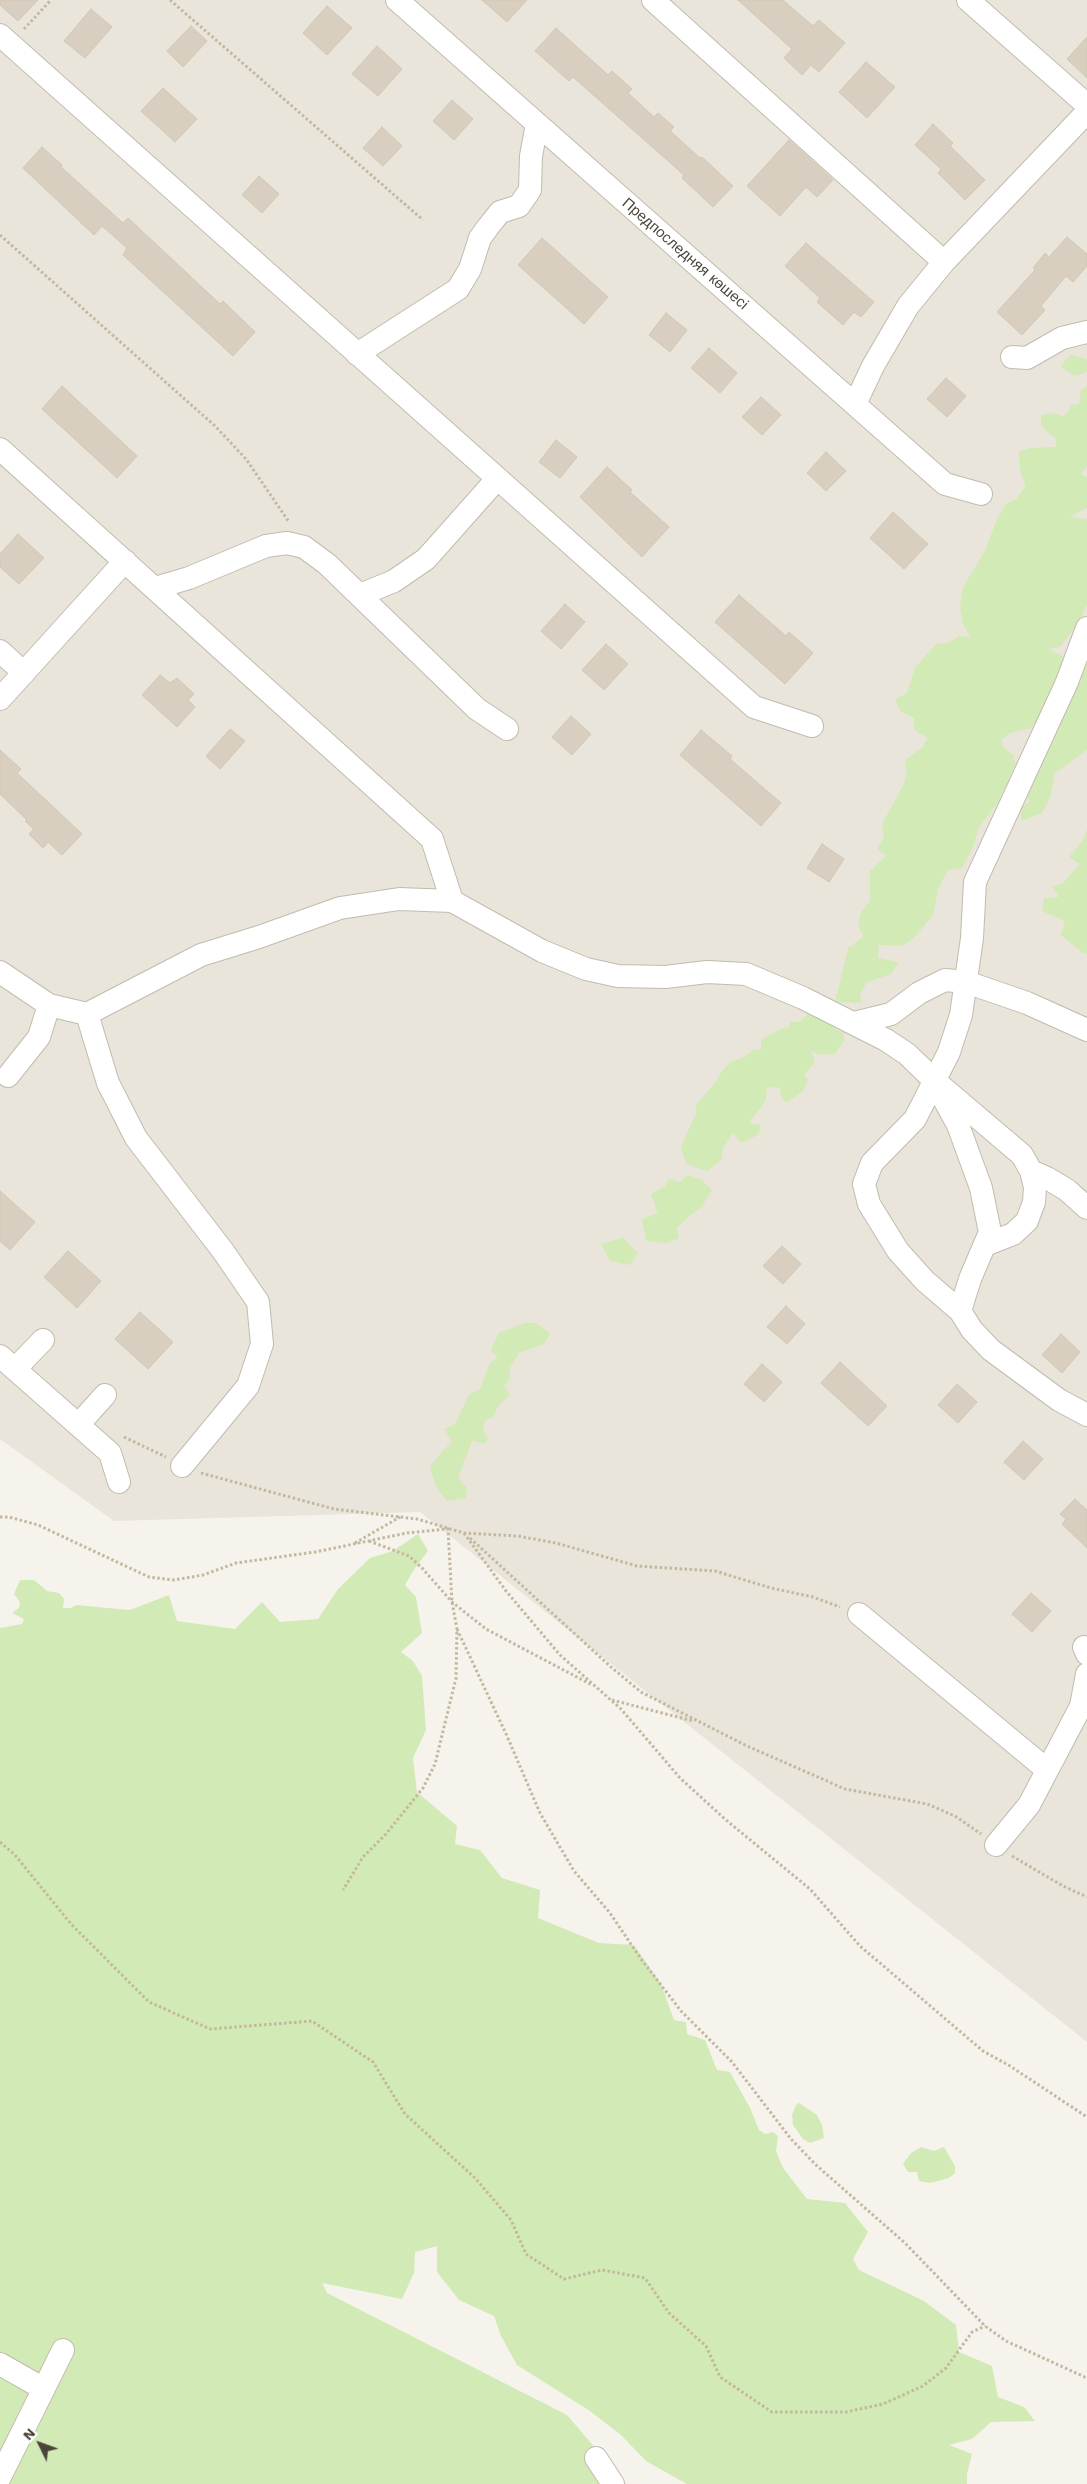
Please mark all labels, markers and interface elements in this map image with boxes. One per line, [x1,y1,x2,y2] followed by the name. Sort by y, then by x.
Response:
[618,194,752,314] street label: Предпоследняя көшесі
[15,2419,65,2469] north arrow
[19,2425,38,2443] text: N

